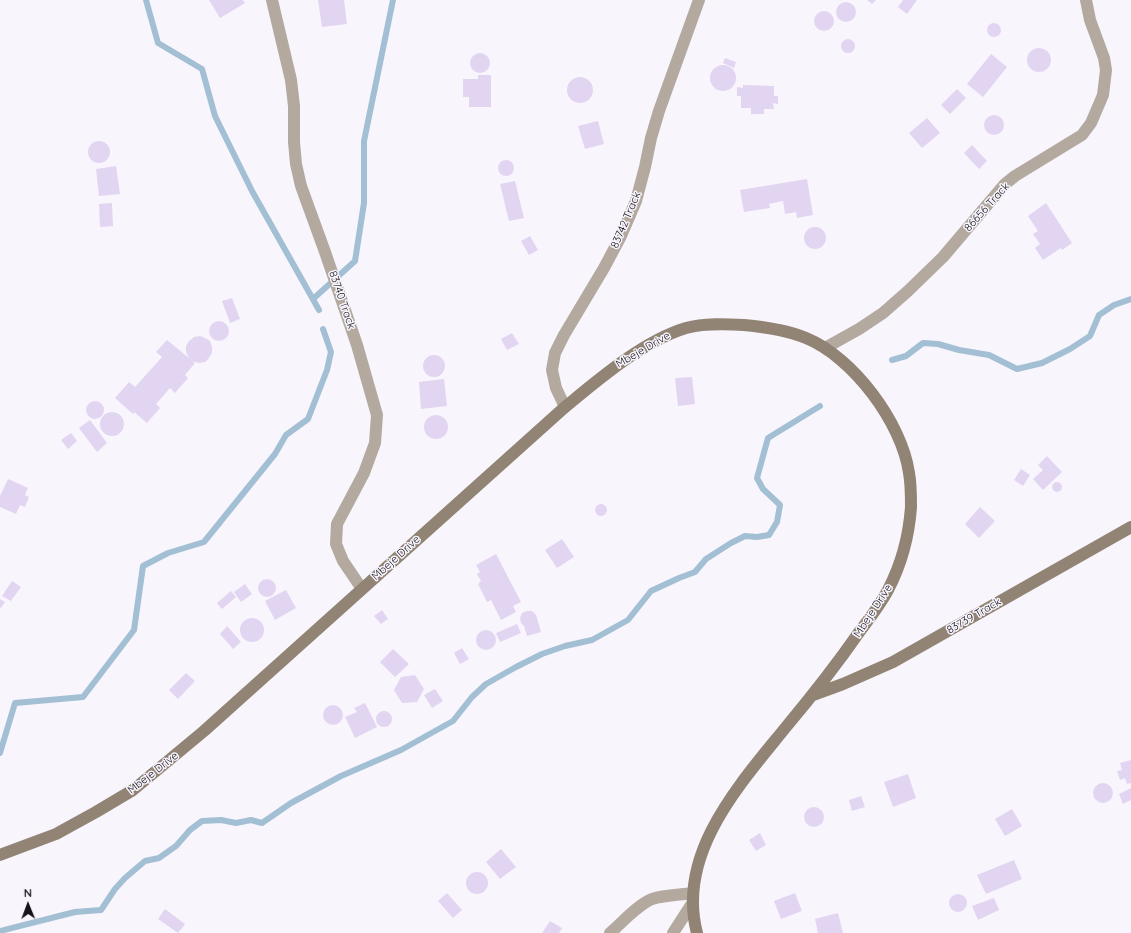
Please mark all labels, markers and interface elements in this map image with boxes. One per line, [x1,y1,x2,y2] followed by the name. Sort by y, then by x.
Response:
[962,180,1012,234] street label: 86656 Track
[608,190,644,250] street label: 83742 Track
[326,269,358,331] street label: 83740 Track
[613,329,673,371] street label: Mbeje Drive
[369,533,423,583] street label: Mbeje Drive
[851,582,895,640] street label: Mbeje Drive
[944,595,1004,637] street label: 83739 Track
[125,749,181,797] street label: Mbeje Drive
[8,885,48,925] north arrow
[24,886,32,900] text: N

